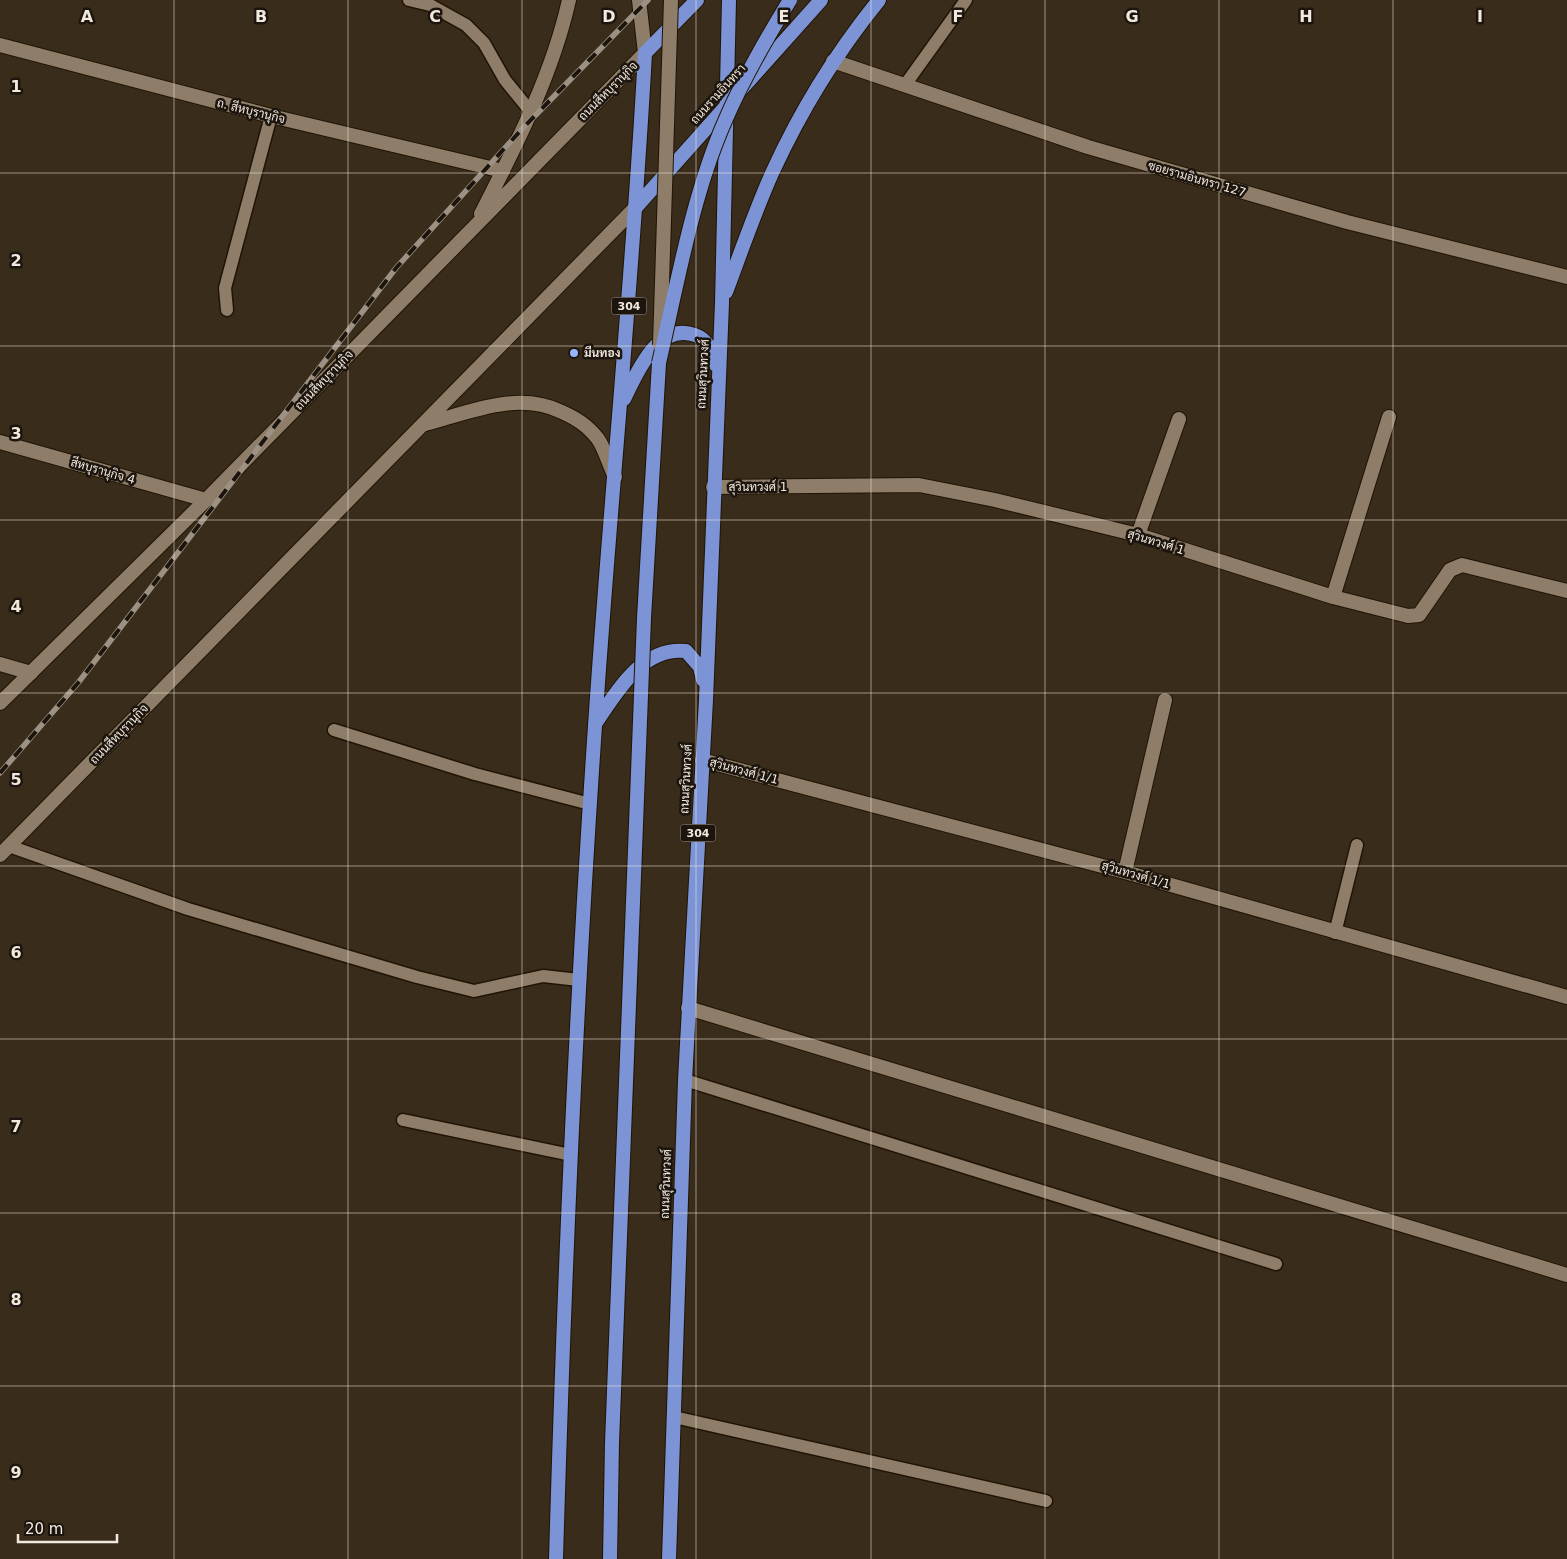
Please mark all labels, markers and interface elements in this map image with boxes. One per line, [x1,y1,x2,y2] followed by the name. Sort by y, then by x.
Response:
[81,7,94,26] text: A
[255,7,267,26] text: B
[429,7,441,26] text: C
[602,7,616,26] text: D
[779,7,789,26] text: E
[953,7,963,26] text: F
[1125,7,1139,26] text: G
[1299,7,1313,26] text: H
[1477,7,1483,26] text: I
[575,58,642,125] street label: ถนนสีหบุรานุกิจ
[688,61,748,127] street label: ถนนรามอินทรา
[10,77,22,96] text: 1
[215,95,287,128] street label: ถ. สีหบุรานุกิจ
[1146,158,1248,200] street label: ซอยรามอินทรา 127
[10,251,22,270] text: 2
[612,298,646,314] road number: 304
[693,339,714,409] street label: ถนนสุวินทวงศ์
[584,345,621,360] place label: มีนทอง
[291,347,357,414] street label: ถนนสีหบุรานุกิจ
[568,347,580,359] marker: มีนทอง
[10,424,22,443] text: 3
[68,454,137,489] street label: สีหบุรานุกิจ 4
[729,479,787,496] street label: สุวินทวงศ์ 1
[1125,526,1187,559] street label: สุวินทวงศ์ 1
[10,597,22,616] text: 4
[86,701,152,768] street label: ถนนสีหบุรานุกิจ
[676,744,697,814] street label: ถนนสุวินทวงศ์
[708,754,780,789] street label: สุวินทวงศ์ 1/1
[10,770,22,789] text: 5
[680,824,716,841] road number: 304
[1100,858,1172,893] street label: สุวินทวงศ์ 1/1
[10,943,22,962] text: 6
[10,1117,22,1136] text: 7
[657,1149,676,1219] street label: ถนนสุวินทวงศ์
[10,1290,22,1309] text: 8
[10,1463,22,1482] text: 9
[18,1512,116,1544] scale bar
[25,1520,63,1538] text: 20 m

